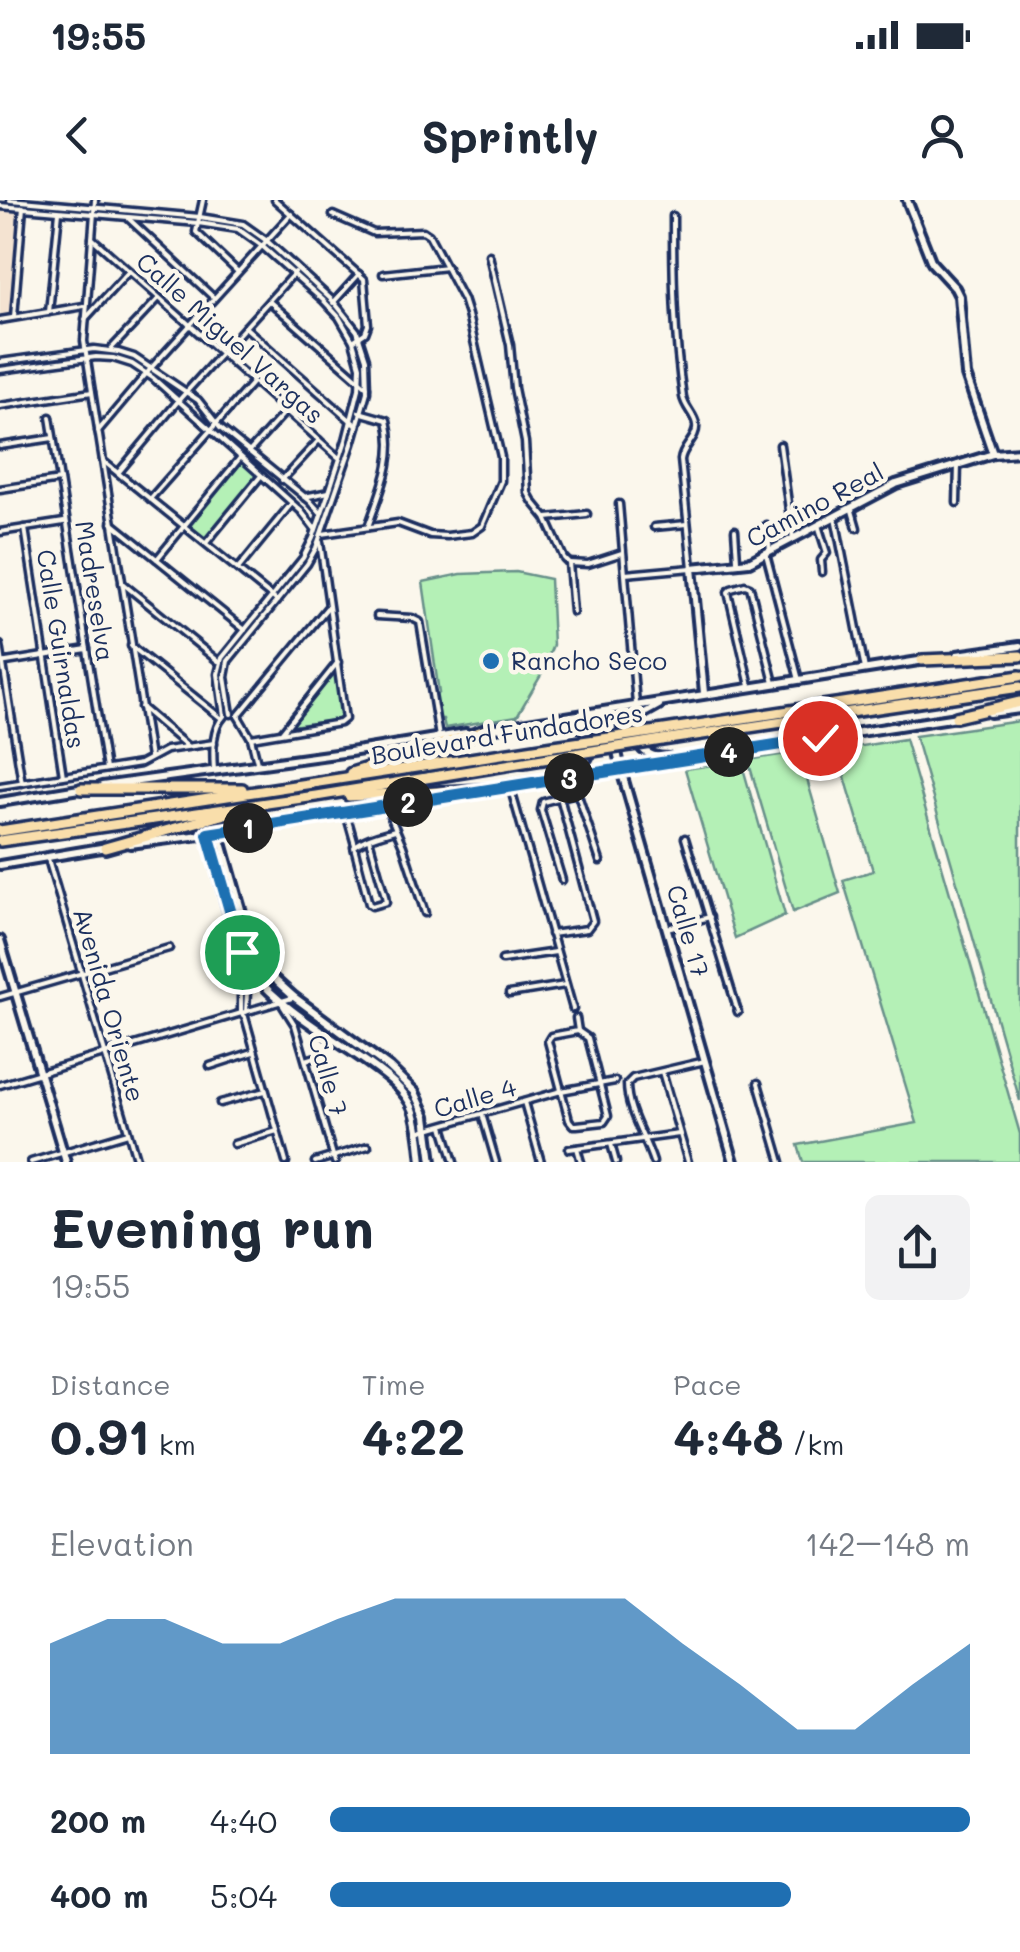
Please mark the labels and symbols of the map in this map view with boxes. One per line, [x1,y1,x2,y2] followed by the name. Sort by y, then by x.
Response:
[130,245,331,430] street label: Calle Miguel Vargas
[740,455,889,554] street label: Camino Real
[69,518,123,664] street label: Madreselva
[30,547,94,751] street label: Calle Guirnaldas
[511,644,667,676] place label: Rancho Seco
[480,650,502,672] marker: Rancho Seco
[369,696,645,770] street label: Boulevard Fundadores
[778,696,863,781] pin
[704,727,754,777] pin: 4
[544,753,594,803] pin: 3
[383,777,433,827] pin: 2
[223,803,273,853] pin: 1
[661,881,717,981] street label: Calle 17
[67,904,153,1105] street label: Avenida Oriente
[200,910,285,995] pin
[302,1030,356,1119] street label: Calle 7
[430,1070,520,1124] street label: Calle 4

